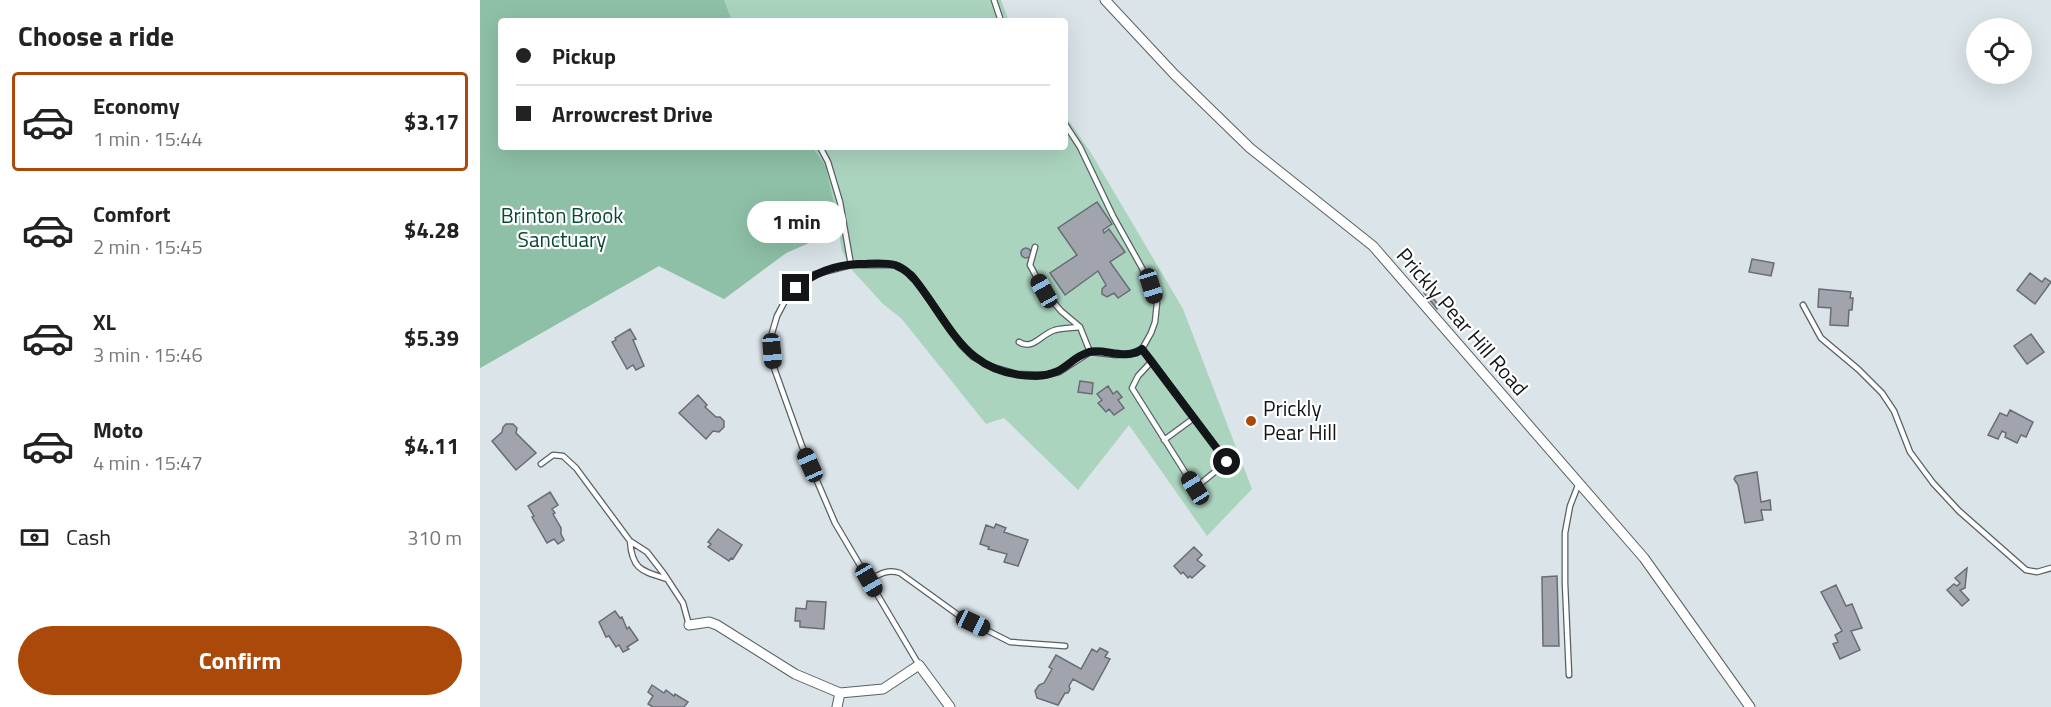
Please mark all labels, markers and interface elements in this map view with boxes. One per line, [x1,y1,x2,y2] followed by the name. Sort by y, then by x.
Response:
[18,15,174,56] text: Choose a ride
[1966,18,2032,84] map controls
[1966,18,2032,84] button: locate
[552,39,616,73] text: Pickup
[93,89,180,123] text: Economy
[21,95,75,149] icon: car
[552,97,713,131] text: Arrowcrest Drive
[404,105,459,139] text: $3.17
[93,123,203,154] text: 1 min · 15:44
[93,197,171,231] text: Comfort
[501,199,623,255] park label: Brinton Brook Sanctuary
[746,201,846,243] callout: 1 min
[21,203,75,257] icon: car
[772,206,821,237] text: 1 min
[404,213,459,247] text: $4.28
[93,231,203,262] text: 2 min · 15:45
[1389,240,1536,402] street label: Prickly Pear Hill Road
[1137,266,1165,306] car
[1027,271,1061,311] car
[782,274,809,301] route end
[93,305,116,339] text: XL
[21,311,75,365] icon: car
[404,321,459,355] text: $5.39
[761,332,783,370] car
[93,339,203,370] text: 3 min · 15:46
[1263,392,1337,448] place label: Prickly Pear Hill
[93,413,143,447] text: Moto
[1244,414,1258,428] marker: Prickly Pear Hill
[21,419,75,473] icon: car
[404,429,459,463] text: $4.11
[794,445,826,485] car
[93,447,203,478] text: 4 min · 15:47
[1213,448,1240,475] route start
[1178,468,1212,508] car
[66,520,111,554] text: Cash
[18,521,51,554] icon: cash
[407,522,462,553] text: 310 m
[852,560,886,600] car
[953,607,993,639] car
[18,626,462,695] button: Confirm

